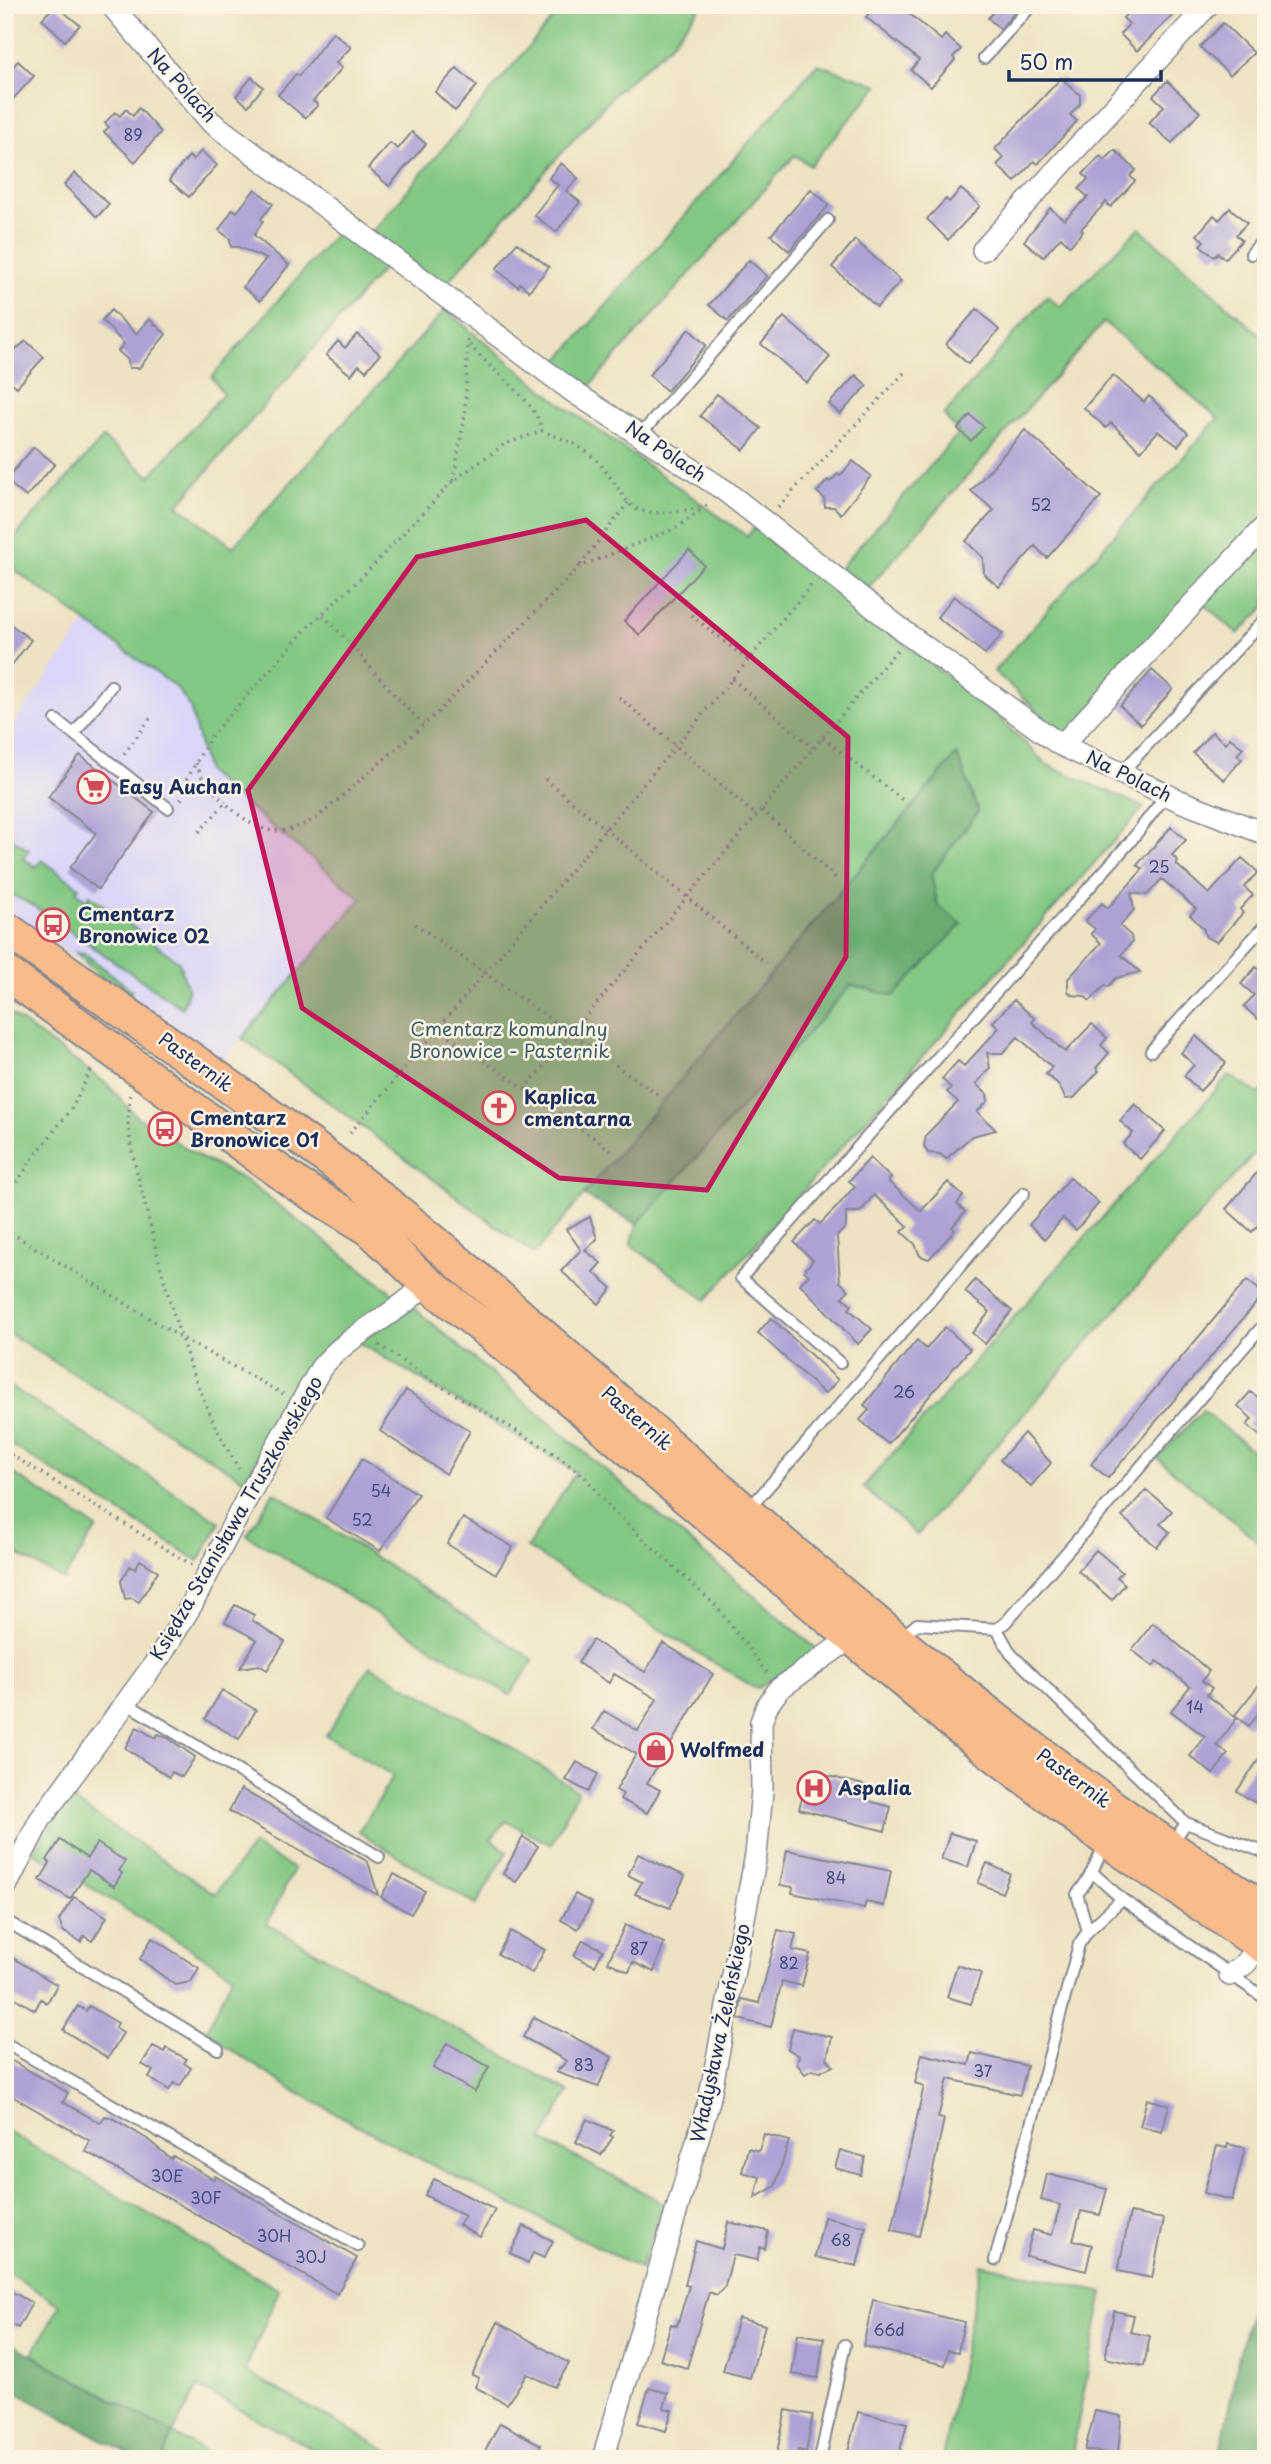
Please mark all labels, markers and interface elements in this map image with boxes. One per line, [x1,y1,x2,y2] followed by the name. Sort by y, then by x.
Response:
[1009,38,1161,82] scale bar
[142,41,224,128] street label: Na Polach
[1019,45,1073,77] text: 50 m
[123,122,143,146] house number: 89
[621,413,713,488] street label: Na Polach
[1030,492,1052,516] house number: 52
[1082,742,1177,808] street label: Na Polach
[75,768,113,806] supermarket icon: Easy Auchan
[119,772,242,800] place label: Easy Auchan
[1148,854,1170,878] house number: 25
[78,899,210,949] place label: Cmentarz Bronowice 02
[34,906,72,944] bus stop icon: Cmentarz Bronowice 02
[408,1014,610,1064] park label: Cmentarz komunalny Bronowice - Pasternik
[154,1025,240,1098] street label: Pasternik
[524,1082,632,1132] place label: Kaplica cmentarna
[480,1089,518,1127] church icon: Kaplica cmentarna
[190,1103,319,1153] place label: Cmentarz Bronowice 01
[146,1110,184,1148] bus stop icon: Cmentarz Bronowice 01
[142,1370,328,1665] street label: Księdza Stanisława Truszkowskiego
[596,1378,680,1456] street label: Pasternik
[893,1379,915,1403] house number: 26
[371,1478,391,1502] house number: 54
[351,1507,373,1531] house number: 52
[1186,1694,1204,1718] house number: 14
[637,1731,675,1769] shop icon: Wolfmed
[680,1735,764,1763] place label: Wolfmed
[1032,1741,1118,1814] street label: Pasternik
[795,1769,833,1807] hospital icon: Aspalia
[837,1773,912,1801] place label: Aspalia
[826,1865,846,1889] house number: 84
[682,1921,756,2145] street label: Władysława Żeleńskiego
[630,1936,648,1960] house number: 87
[779,1950,799,1974] house number: 82
[574,2052,594,2076] house number: 83
[974,2058,993,2082] house number: 37
[151,2163,183,2187] house number: 30E
[190,2185,222,2209] house number: 30F
[257,2223,291,2247] house number: 30H
[830,2227,852,2251] house number: 68
[295,2244,327,2268] house number: 30J
[873,2317,905,2341] house number: 66d

